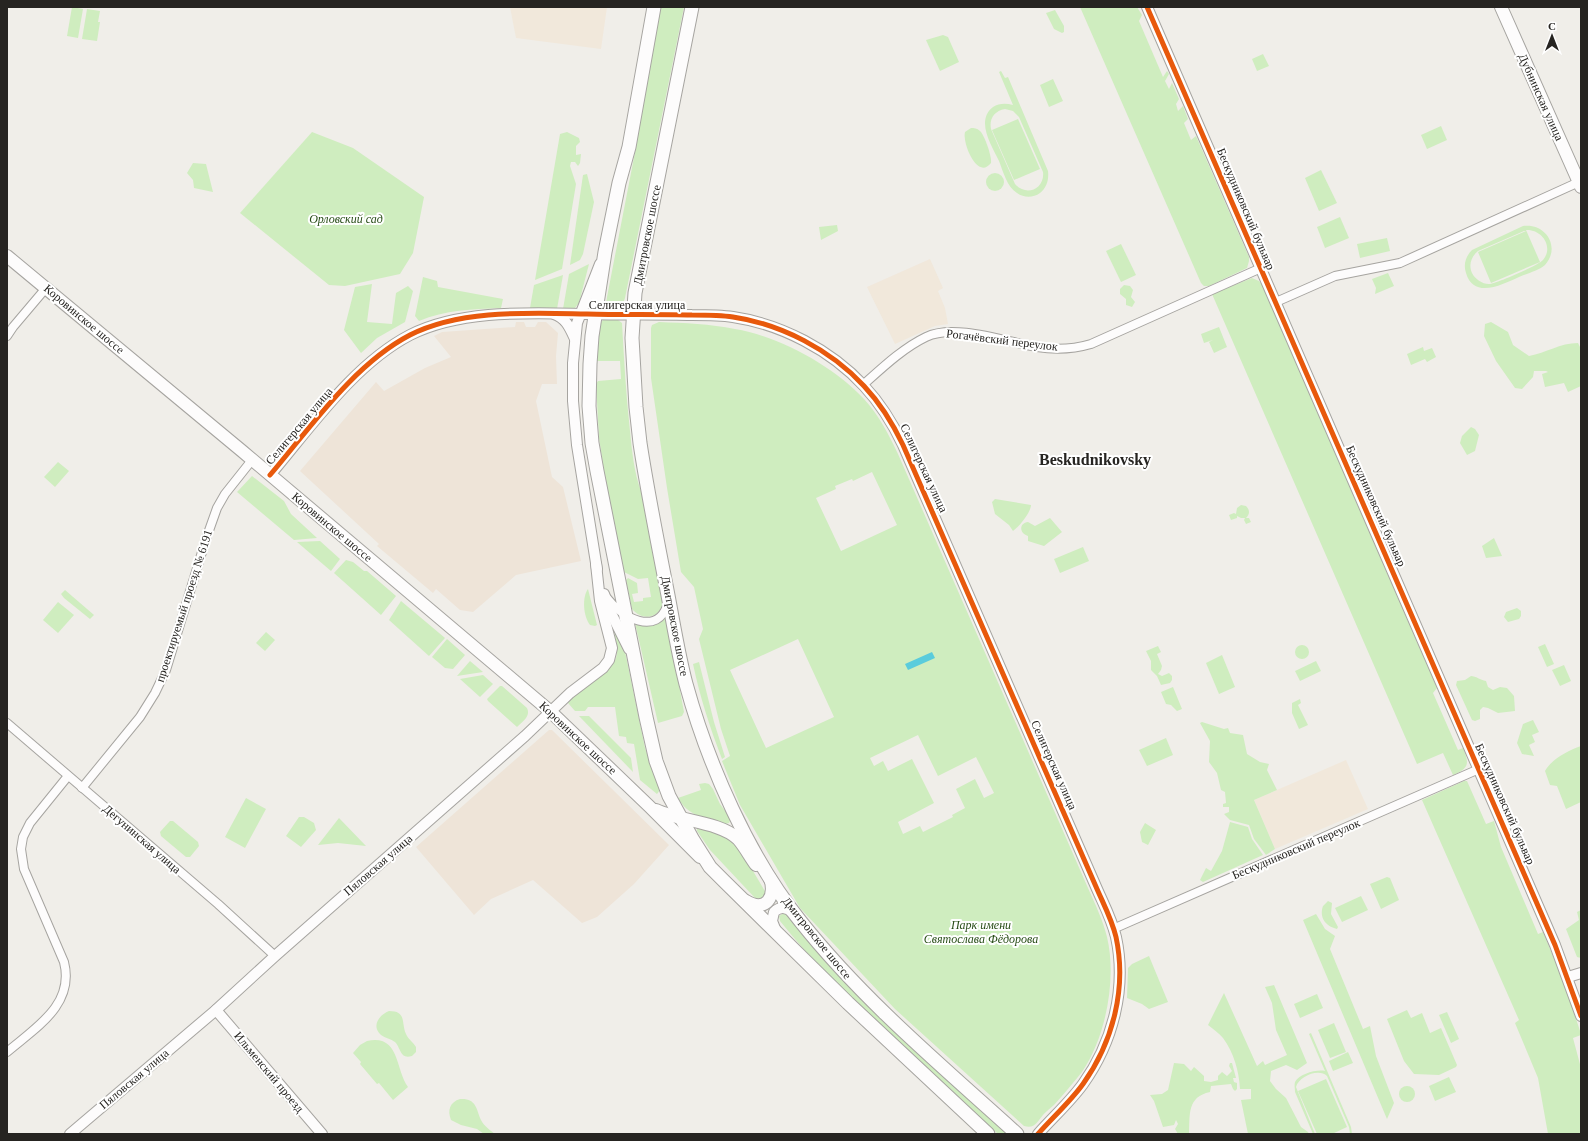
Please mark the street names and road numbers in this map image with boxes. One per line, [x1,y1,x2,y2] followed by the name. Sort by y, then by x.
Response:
[1516,51,1567,143] street label: Дубнинская улица
[1214,146,1278,272] street label: Бескудниковский бульвар
[630,184,664,286] street label: Дмитровское шоссе
[41,281,127,357] street label: Коровинское шоссе
[589,298,686,312] street label: Селигерская улица
[945,326,1059,354] street label: Рогачёвский переулок
[263,384,336,467] street label: Селигерская улица
[897,421,951,515] street label: Селигерская улица
[1343,443,1409,569] street label: Бескудниковский бульвар
[289,489,375,565] street label: Коровинское шоссе
[153,528,215,684] street label: проектируемый проезд № 6191
[658,575,692,677] street label: Дмитровское шоссе
[536,699,620,777] street label: Коровинское шоссе
[1028,718,1080,813] street label: Селигерская улица
[1472,741,1538,867] street label: Бескудниковский бульвар
[100,801,184,877] street label: Дегунинская улица
[1230,816,1362,882] street label: Бескудниковский переулок
[341,831,416,899] street label: Пяловская улица
[780,894,854,982] street label: Дмитровское шоссе
[231,1029,307,1115] street label: Ильменский проезд
[96,1045,172,1112] street label: Пяловская улица

